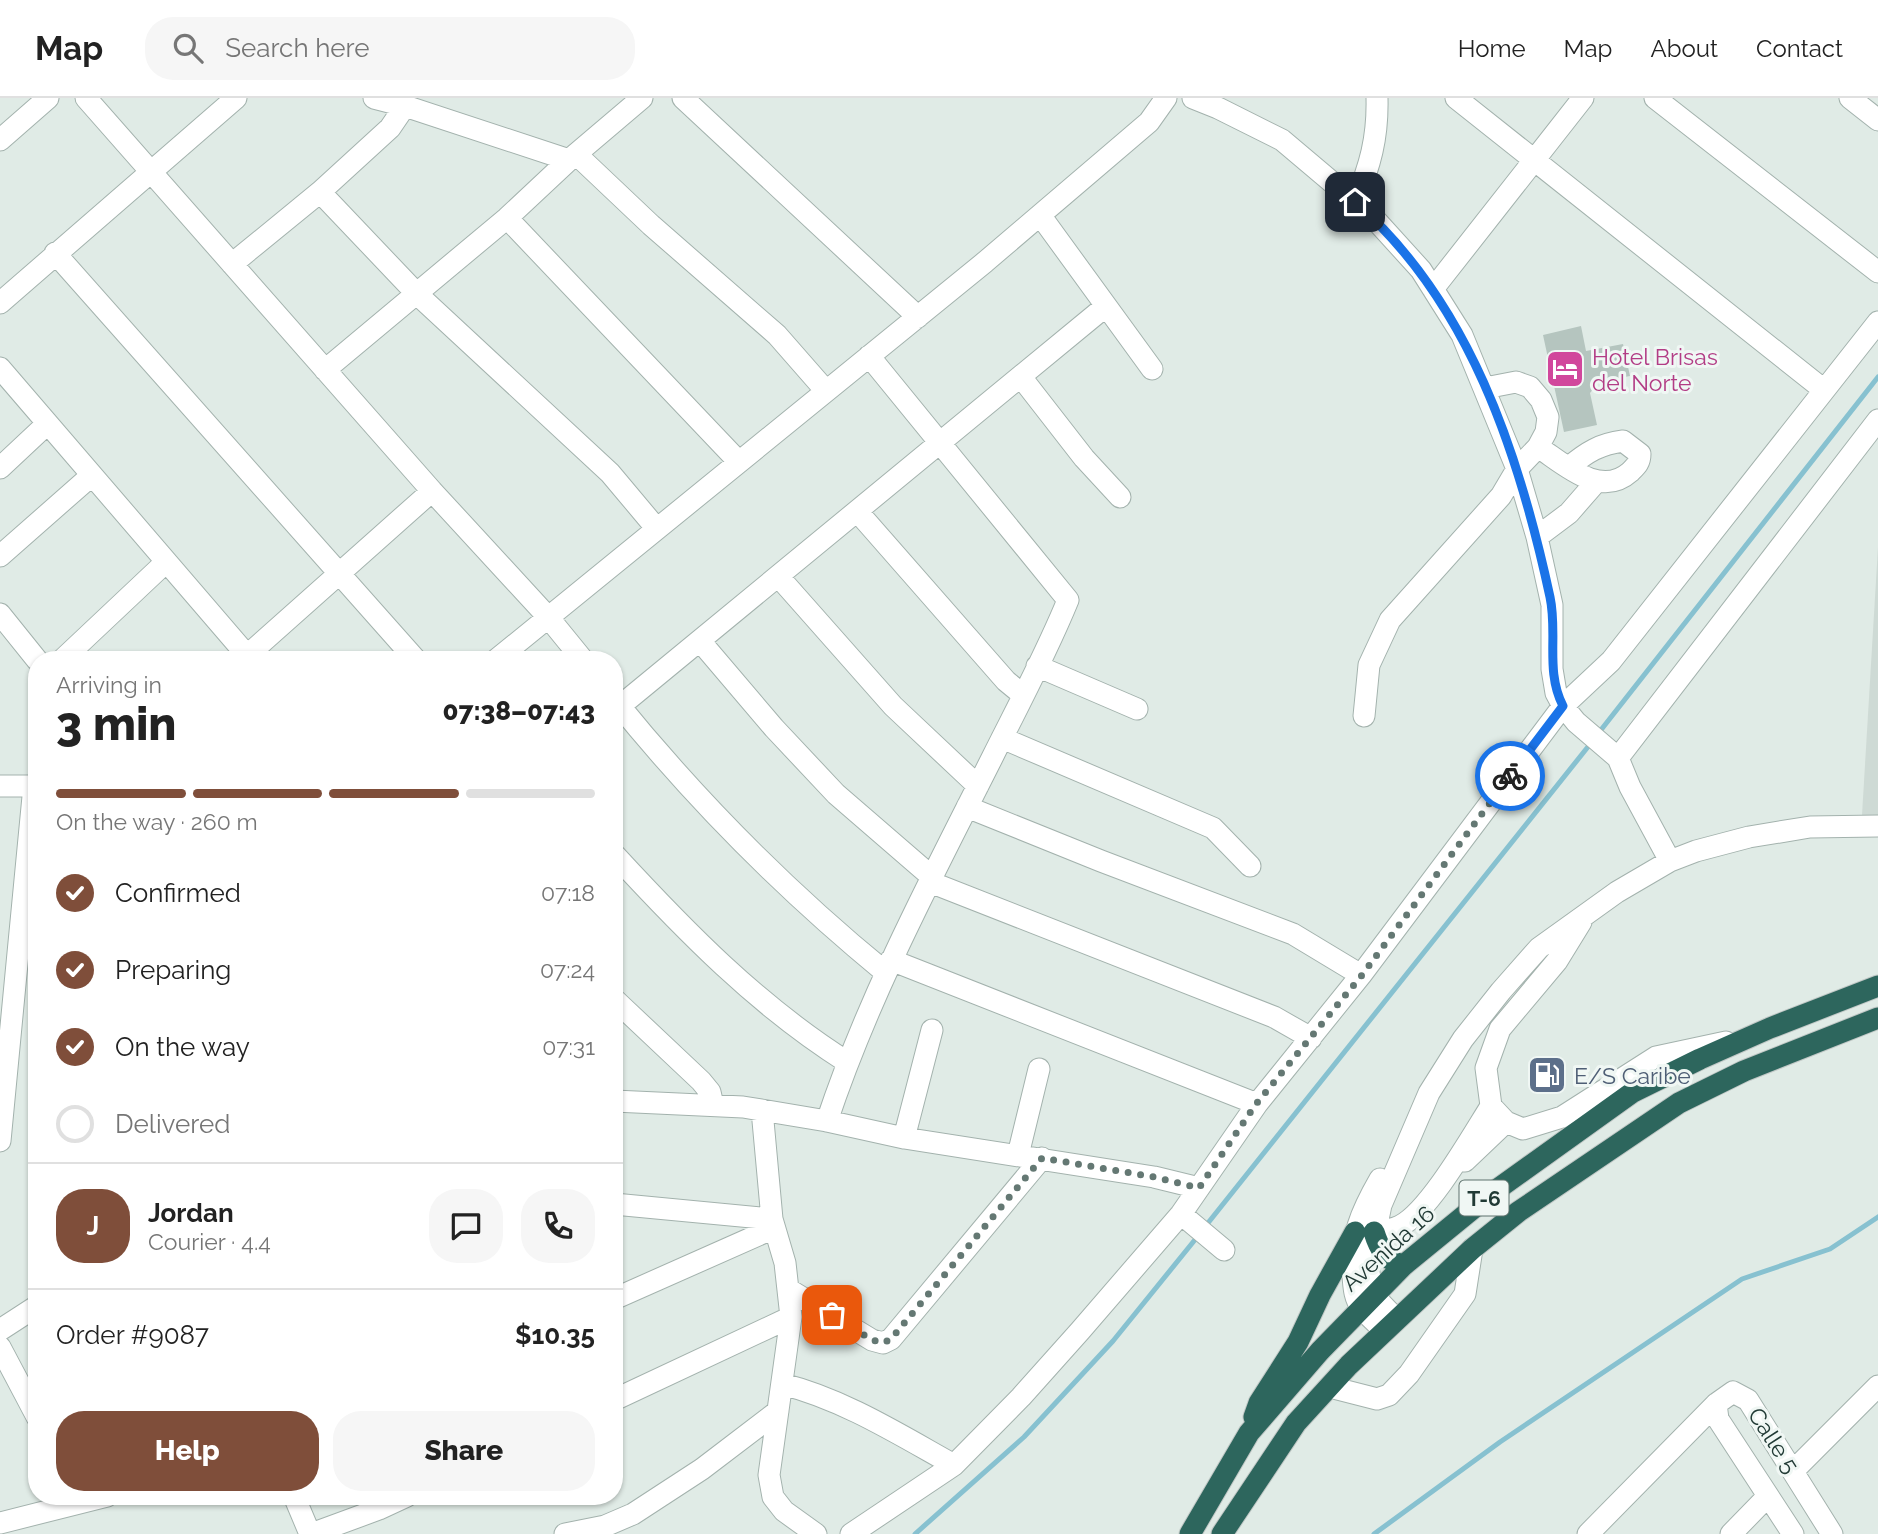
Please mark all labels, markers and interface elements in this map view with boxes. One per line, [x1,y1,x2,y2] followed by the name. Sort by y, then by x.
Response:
[145,17,635,80] search box
[35,29,103,68] text: Map
[169,29,207,67] icon: search
[225,33,370,63] text: Search here
[1458,34,1526,63] text: Home
[1564,34,1612,63] text: Map
[1650,34,1718,63] text: About
[1756,34,1843,63] text: Contact
[1325,172,1385,232] pin
[1336,183,1374,221] icon: home
[1592,343,1718,396] place label: Hotel Brisas del Norte
[1544,348,1586,390] hotel icon: Hotel Brisas del Norte
[56,671,162,698] text: Arriving in
[442,696,595,726] text: 07:38–07:43
[56,697,176,751] text: 3 min
[1475,741,1545,811] courier
[1491,757,1529,795] icon: bike
[56,808,258,835] text: On the way · 260 m
[56,874,94,912] icon: check
[115,878,241,908] text: Confirmed
[541,879,595,906] text: 07:18
[56,951,94,989] icon: check
[115,955,231,985] text: Preparing
[540,956,595,983] text: 07:24
[56,1028,94,1066] icon: check
[115,1032,250,1062] text: On the way
[542,1033,595,1060] text: 07:31
[1526,1054,1568,1096] fuel station icon: E/S Caribe
[1574,1062,1691,1089] place label: E/S Caribe
[115,1109,230,1139] text: Delivered
[1460,1180,1508,1216] road number: T-6
[429,1189,503,1263] button: chat
[521,1189,595,1263] button: phone
[148,1198,234,1228] text: Jordan
[1336,1199,1440,1297] street label: Avenida 16
[87,1211,99,1241] text: J
[148,1228,271,1255] text: Courier · 4.4
[802,1285,862,1345] pin
[813,1296,851,1334] icon: bag
[56,1320,209,1350] text: Order #9087
[515,1320,595,1350] text: $10.35
[1743,1402,1805,1478] street label: Calle 5
[56,1411,319,1491] button: Help
[333,1411,595,1491] button: Share

